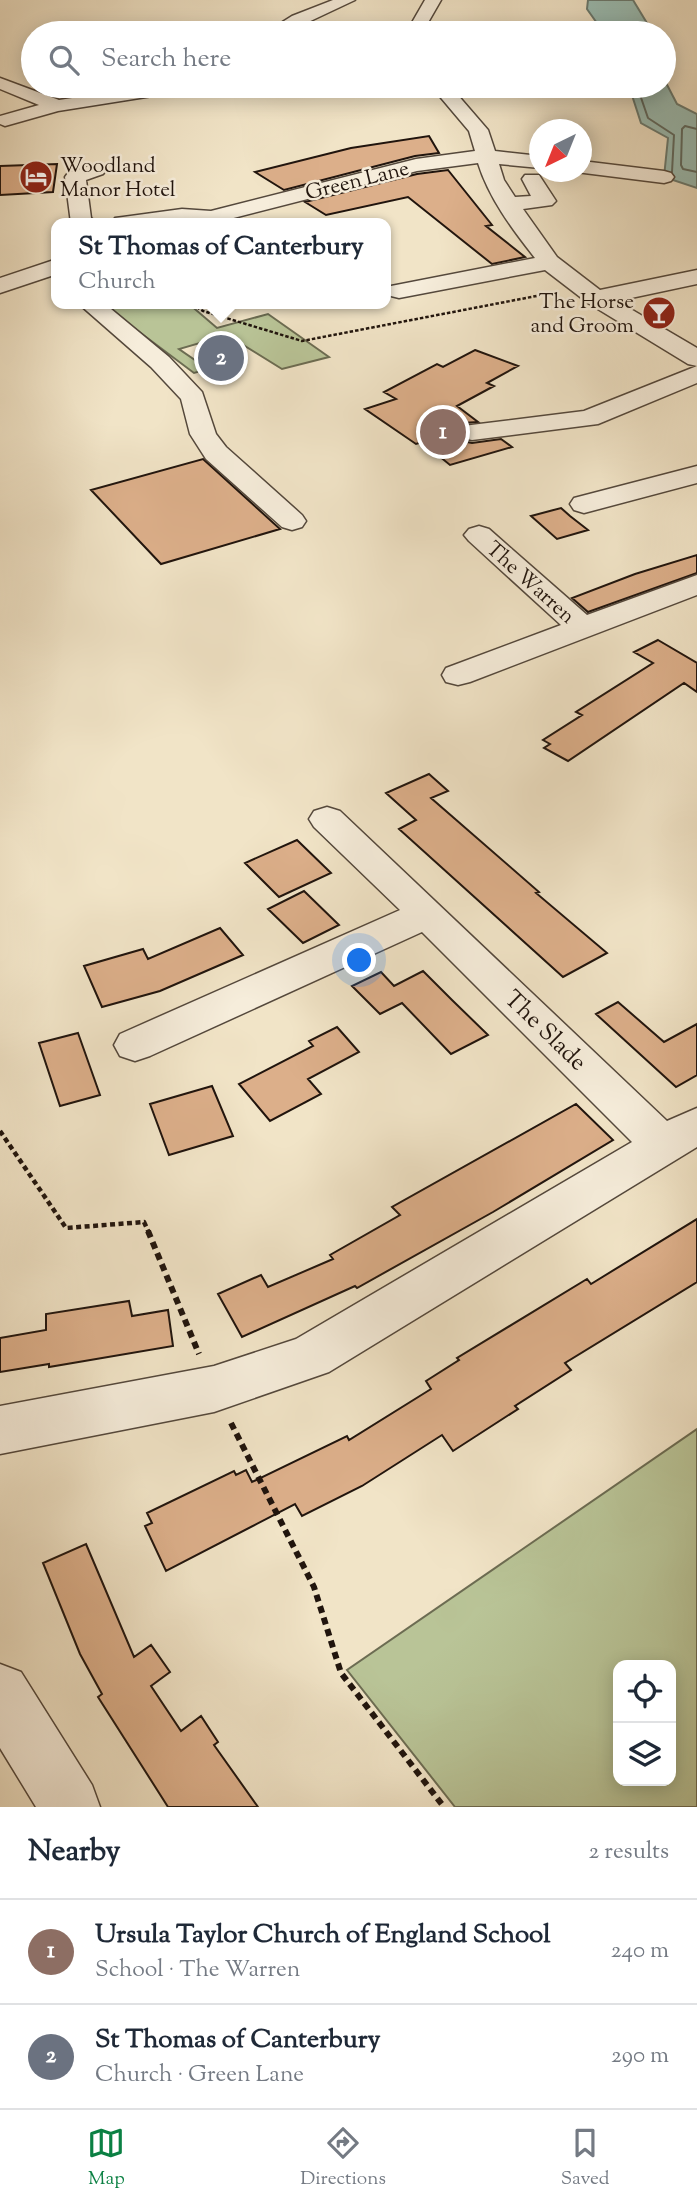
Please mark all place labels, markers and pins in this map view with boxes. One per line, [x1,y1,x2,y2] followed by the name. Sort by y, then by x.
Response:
[60,152,176,206] place label: Woodland Manor Hotel
[17,158,55,196] hotel icon: Woodland Manor Hotel
[530,288,634,342] place label: The Horse and Groom
[640,294,678,332] bar icon: The Horse and Groom
[198,332,244,384] pin: 2
[420,406,466,458] pin: 1

